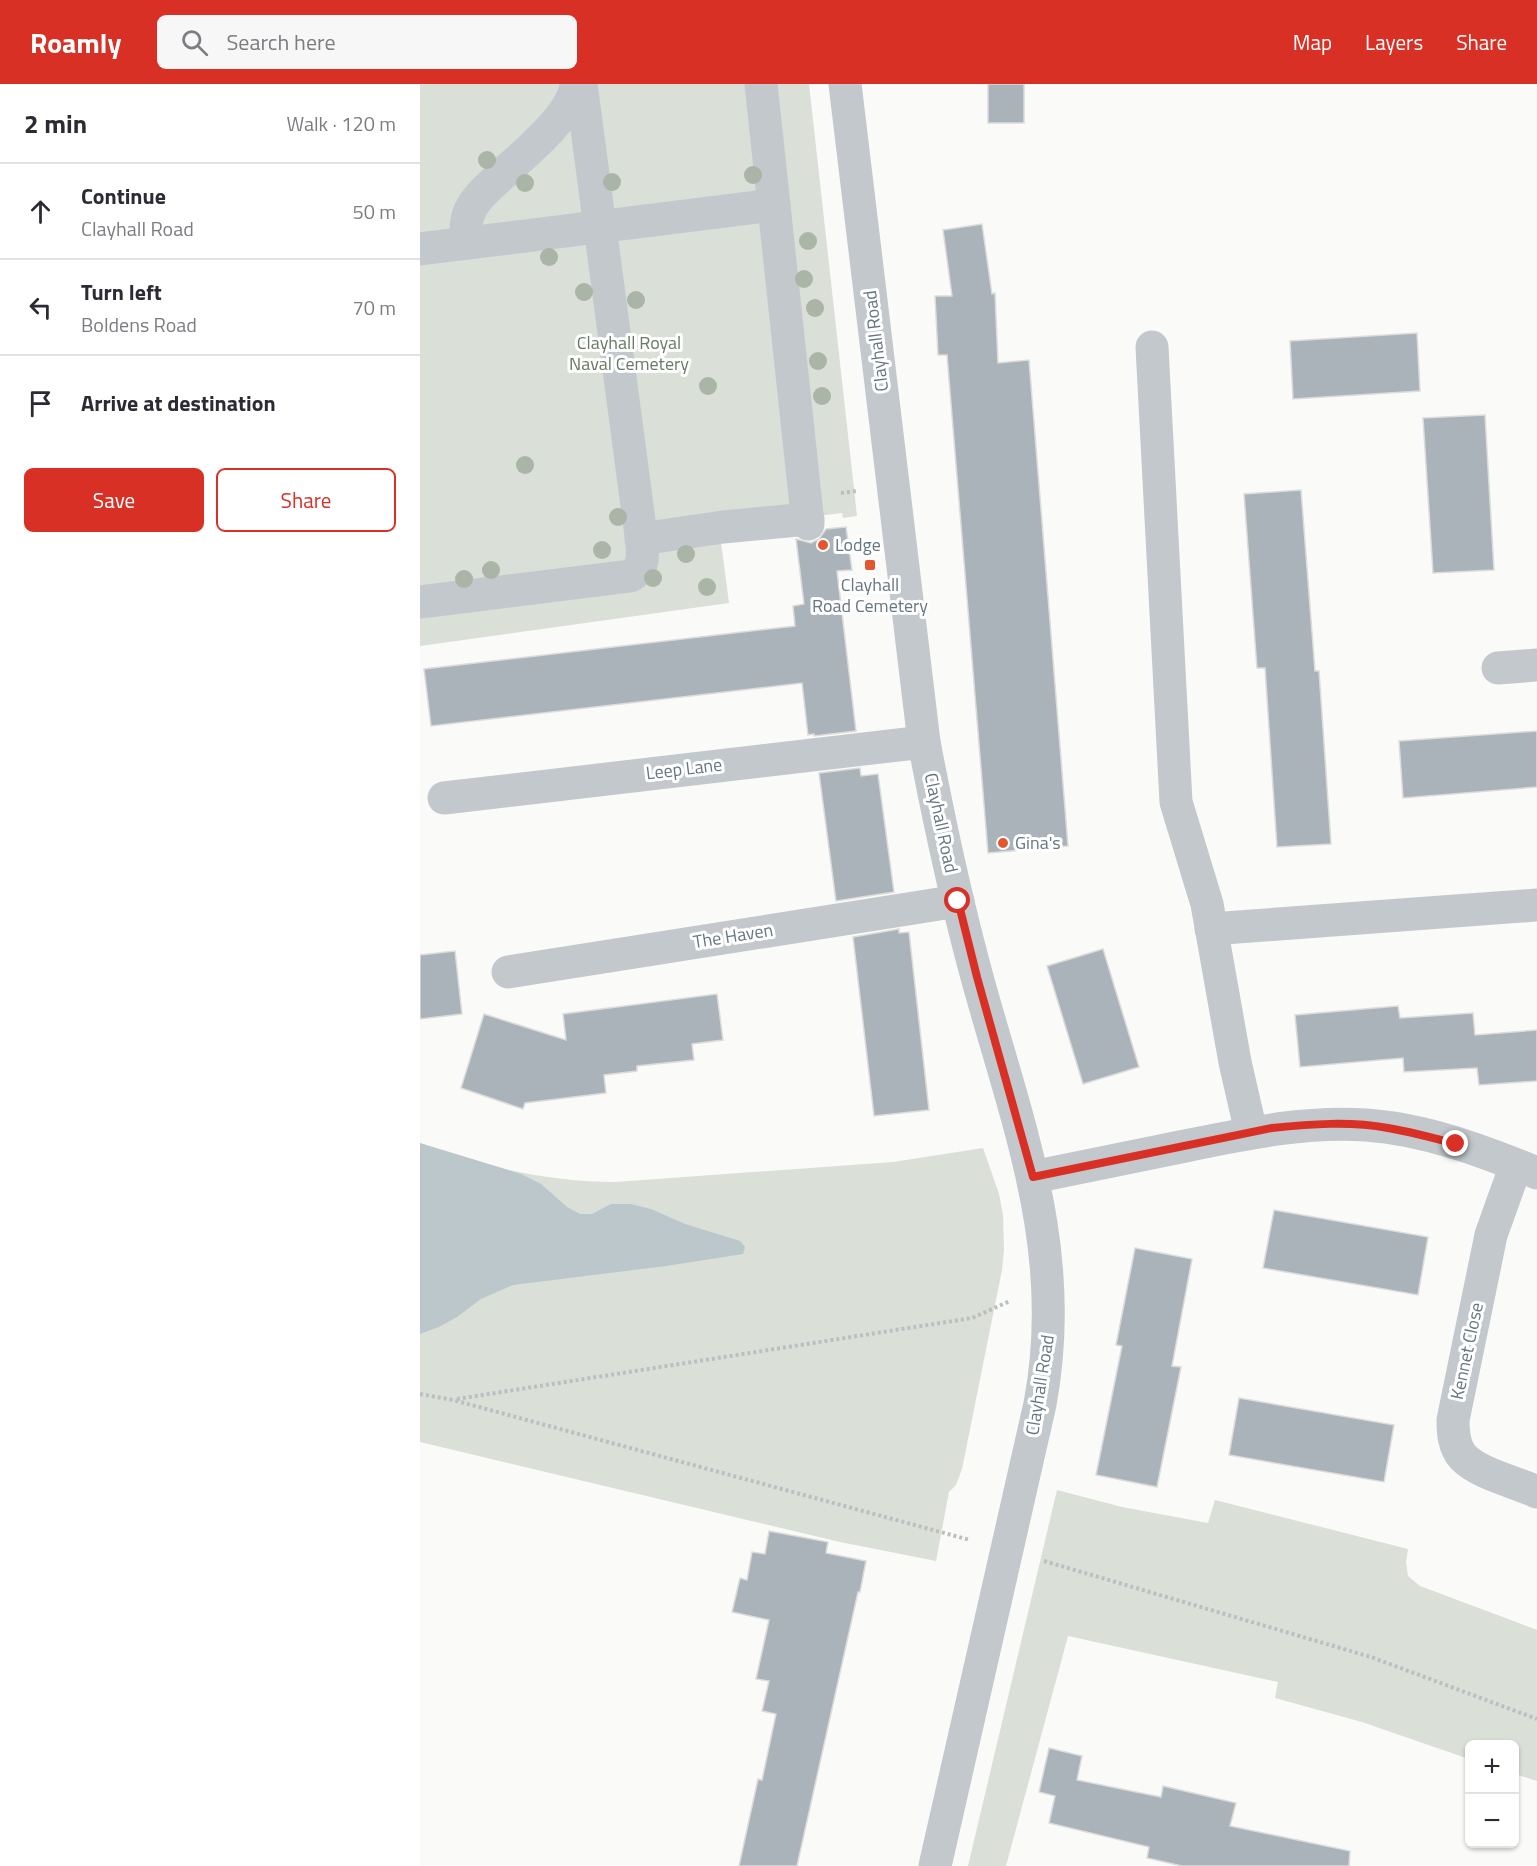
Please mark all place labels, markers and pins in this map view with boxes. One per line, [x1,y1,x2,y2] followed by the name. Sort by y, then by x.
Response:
[835,531,881,558] place label: Lodge
[816,538,830,552] marker: Lodge
[863,558,877,572] marker: Clayhall Road Cemetery
[812,571,928,619] place label: Clayhall Road Cemetery
[1015,829,1061,856] place label: Gina's
[996,836,1010,850] marker: Gina's

